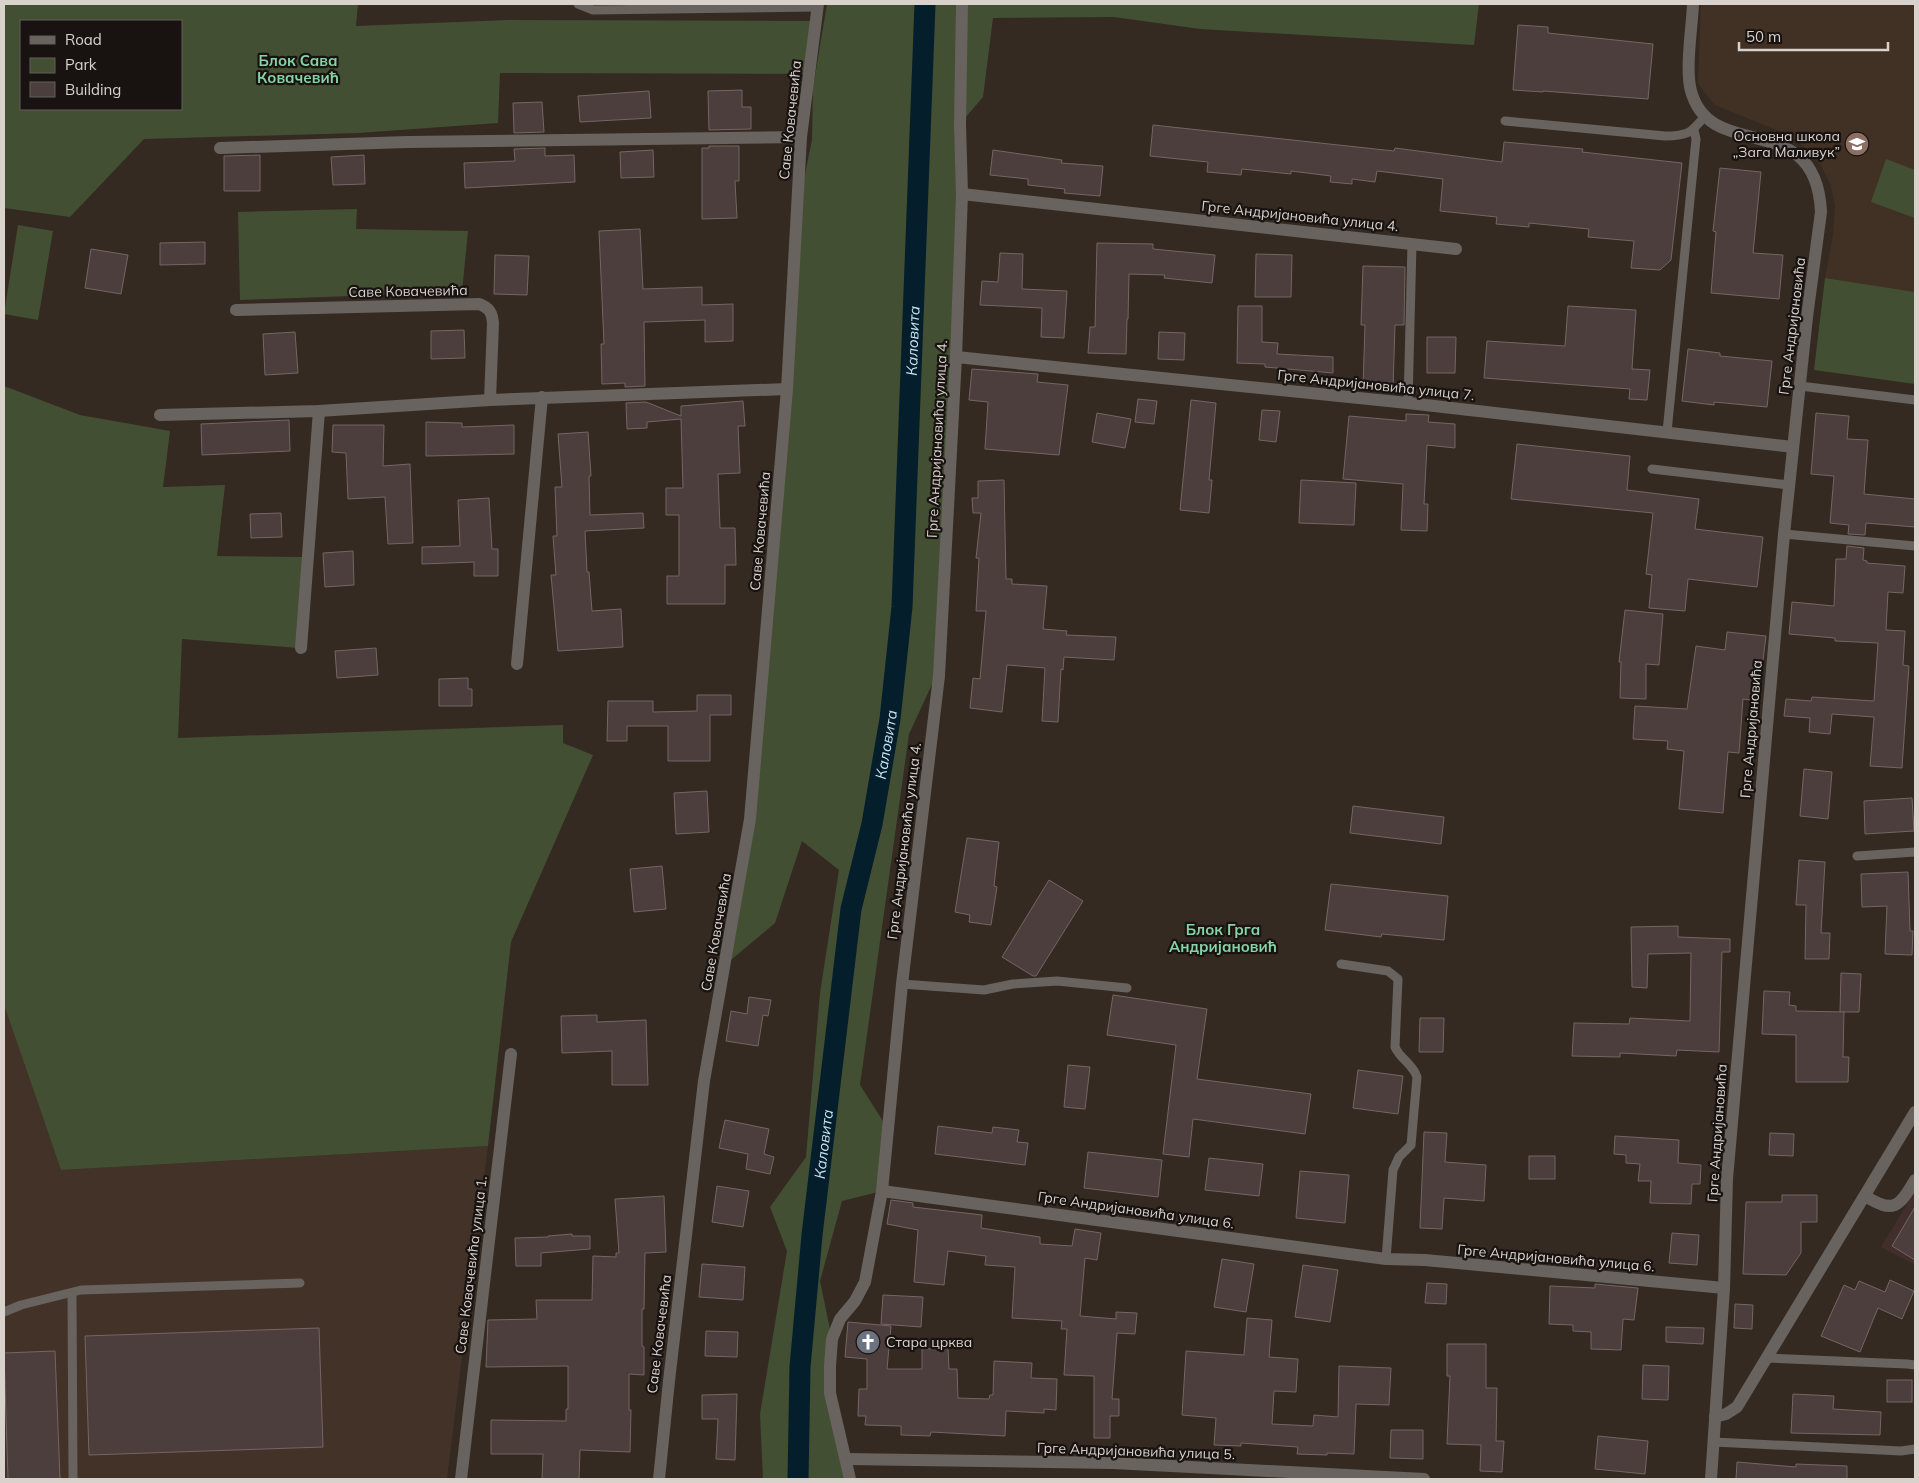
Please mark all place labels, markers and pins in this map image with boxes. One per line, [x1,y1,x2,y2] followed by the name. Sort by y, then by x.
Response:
[1733,127,1840,161] place label: Основна школа „Зага Маливук”
[1844,131,1870,157] school or university icon: Основна школа „Зага Маливук”
[855,1329,881,1355] church icon: Стара црква
[886,1333,972,1351] place label: Стара црква

